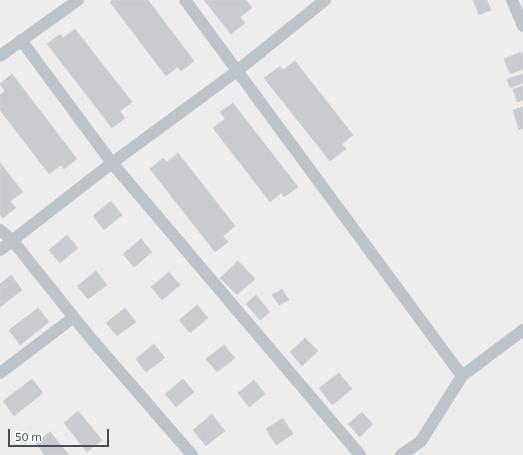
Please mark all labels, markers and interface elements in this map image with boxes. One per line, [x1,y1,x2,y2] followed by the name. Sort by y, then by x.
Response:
[10,421,111,447] scale bar
[15,429,42,443] text: 50 m

